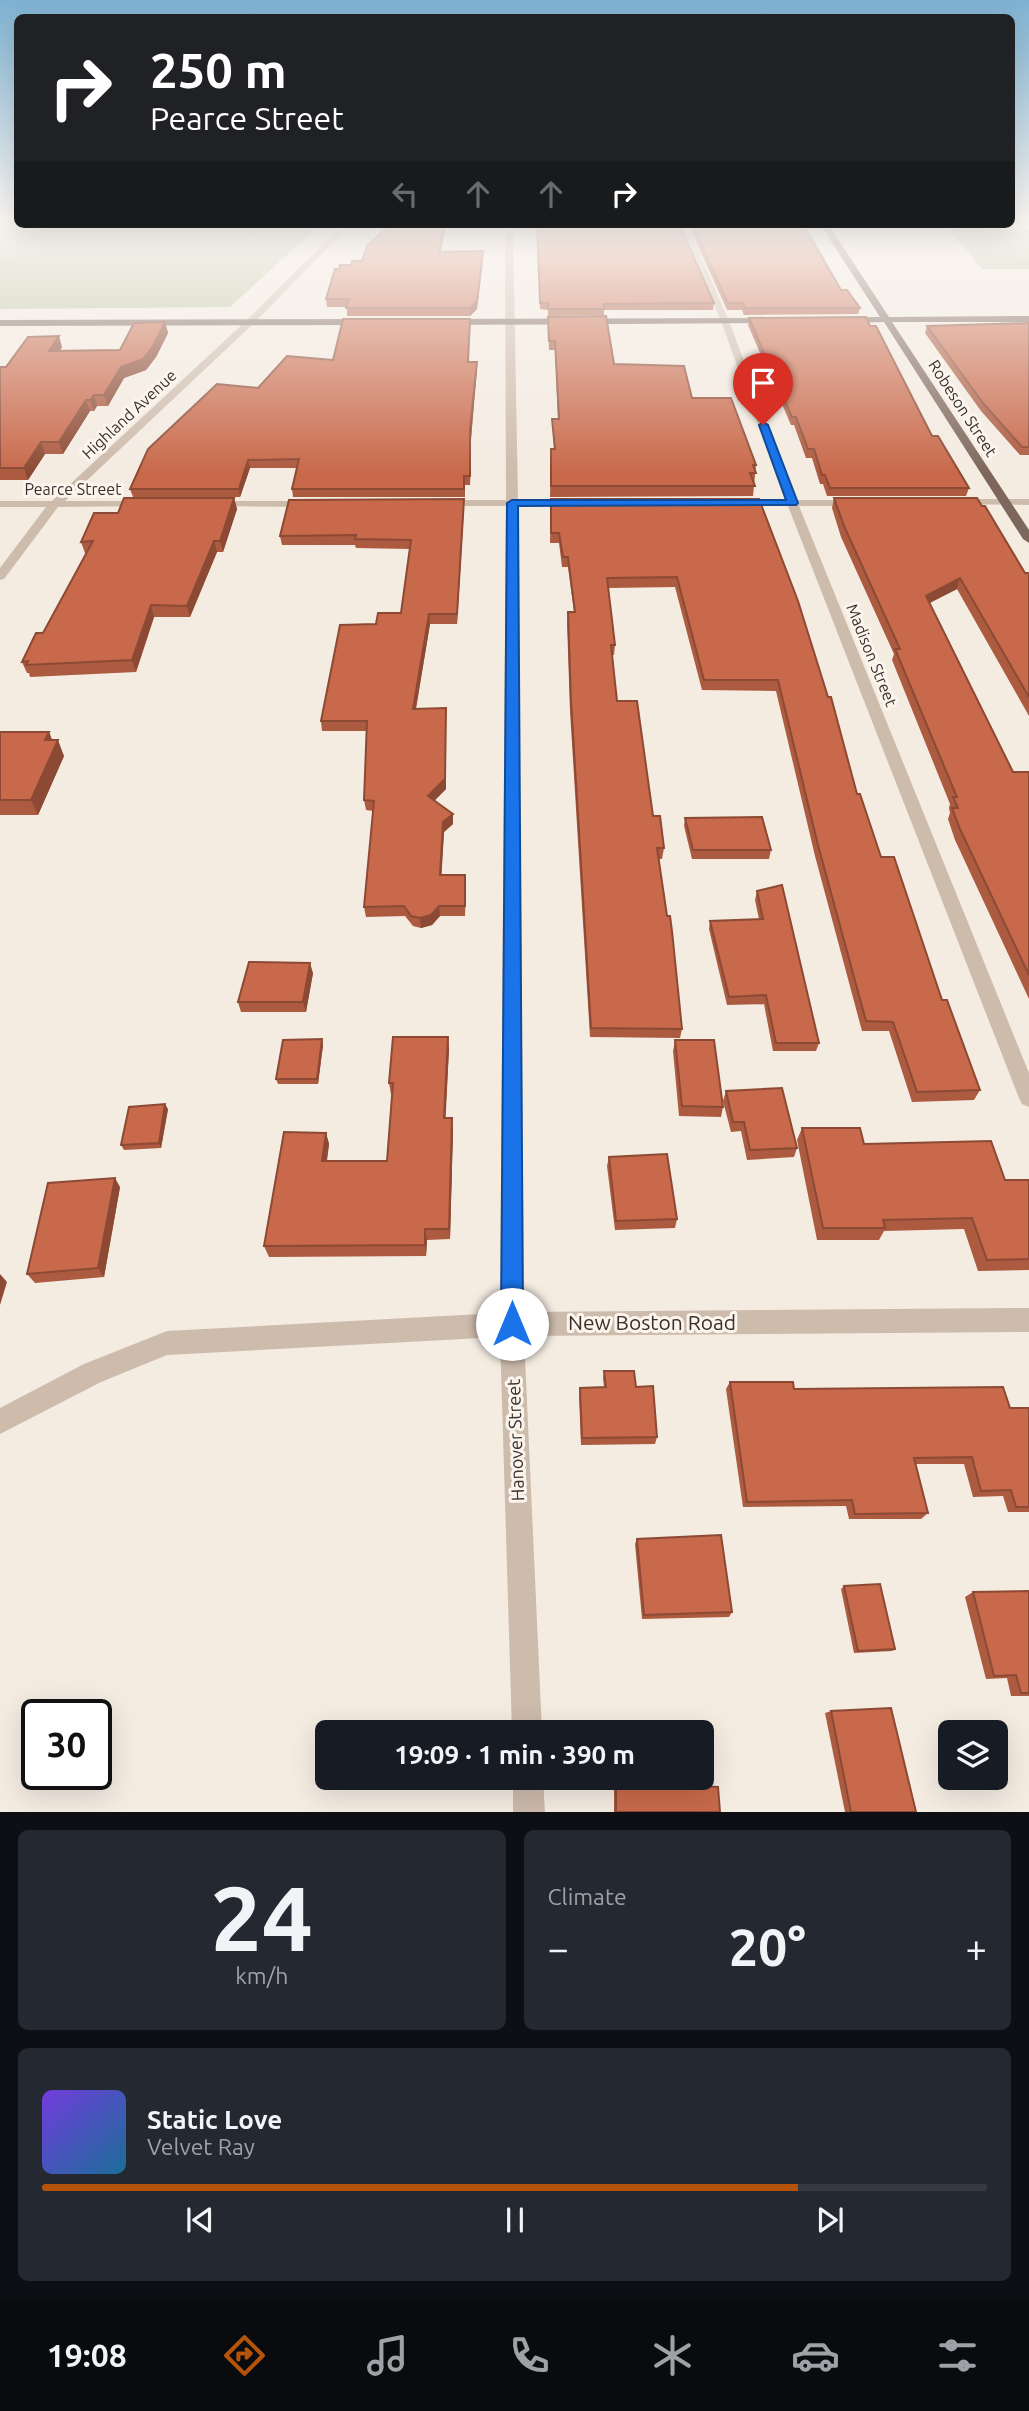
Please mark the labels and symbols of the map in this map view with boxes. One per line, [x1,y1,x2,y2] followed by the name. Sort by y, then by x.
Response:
[733,353,793,425] pin
[925,356,1001,460] street label: Robeson Street
[78,366,180,462] street label: Highland Avenue
[25,480,122,498] street label: Pearce Street
[843,601,901,710] street label: Madison Street
[475,1287,549,1361] position arrow
[568,1310,736,1334] street label: New Boston Road
[503,1378,527,1502] street label: Hanover Street
[21,1699,112,1790] speed limit sign: 30

